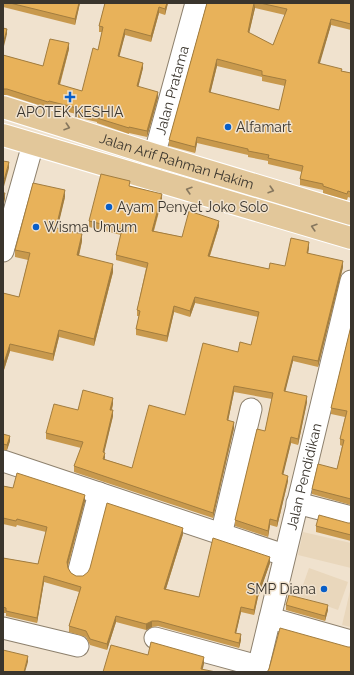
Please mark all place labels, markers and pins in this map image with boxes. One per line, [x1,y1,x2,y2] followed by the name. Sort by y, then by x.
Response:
[65,92,75,102] marker: APOTEK KESHIA
[16,104,124,120] place label: APOTEK KESHIA
[236,119,292,135] place label: Alfamart
[223,122,233,132] marker: Alfamart
[117,199,268,215] place label: Ayam Penyet Joko Solo
[104,202,114,212] marker: Ayam Penyet Joko Solo
[44,219,137,235] place label: Wisma Umum
[31,222,41,232] marker: Wisma Umum
[247,581,316,597] place label: SMP Diana
[319,584,329,594] marker: SMP Diana

